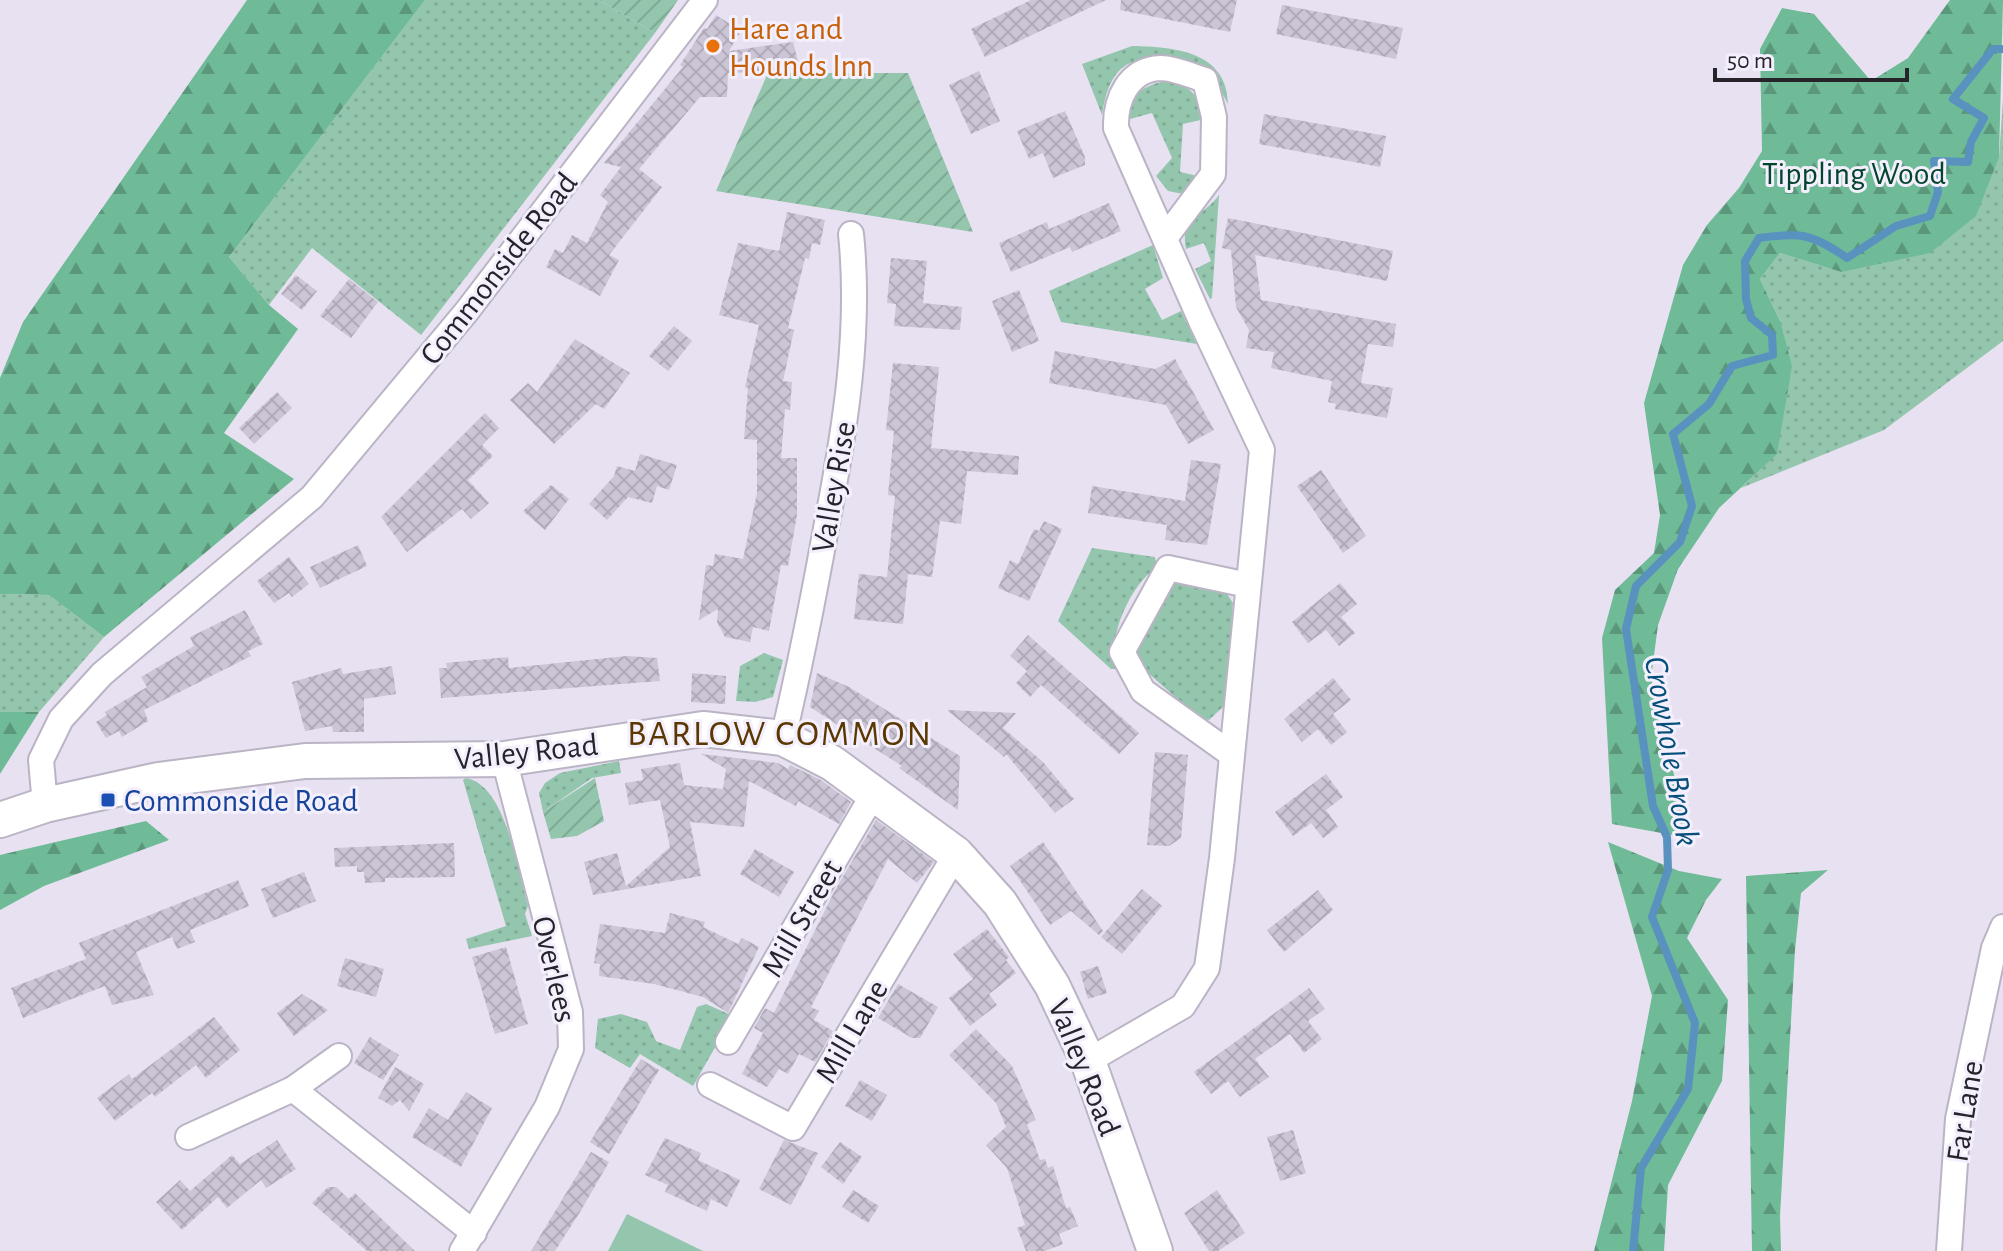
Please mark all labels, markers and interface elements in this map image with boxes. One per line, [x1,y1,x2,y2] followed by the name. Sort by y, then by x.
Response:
[729,13,873,82] place label: Hare and Hounds Inn
[1715,32,1907,82] scale bar
[704,37,722,55] marker: Hare and Hounds Inn
[1727,49,1773,73] text: 50 m
[1762,158,1946,190] park label: Tippling Wood
[414,167,583,371] street label: Commonside Road
[807,419,861,555] street label: Valley Rise
[1638,654,1704,849] water label: Crowhole Brook
[627,716,933,752] district label: BARLOW COMMON
[453,729,600,775] street label: Valley Road
[124,785,358,817] place label: Commonside Road
[99,791,117,809] marker: Commonside Road
[756,854,848,983] street label: Mill Street
[526,913,582,1025] street label: Overlees
[810,975,894,1088] street label: Mill Lane
[1042,995,1126,1140] street label: Valley Road
[1941,1058,1989,1164] street label: Far Lane

